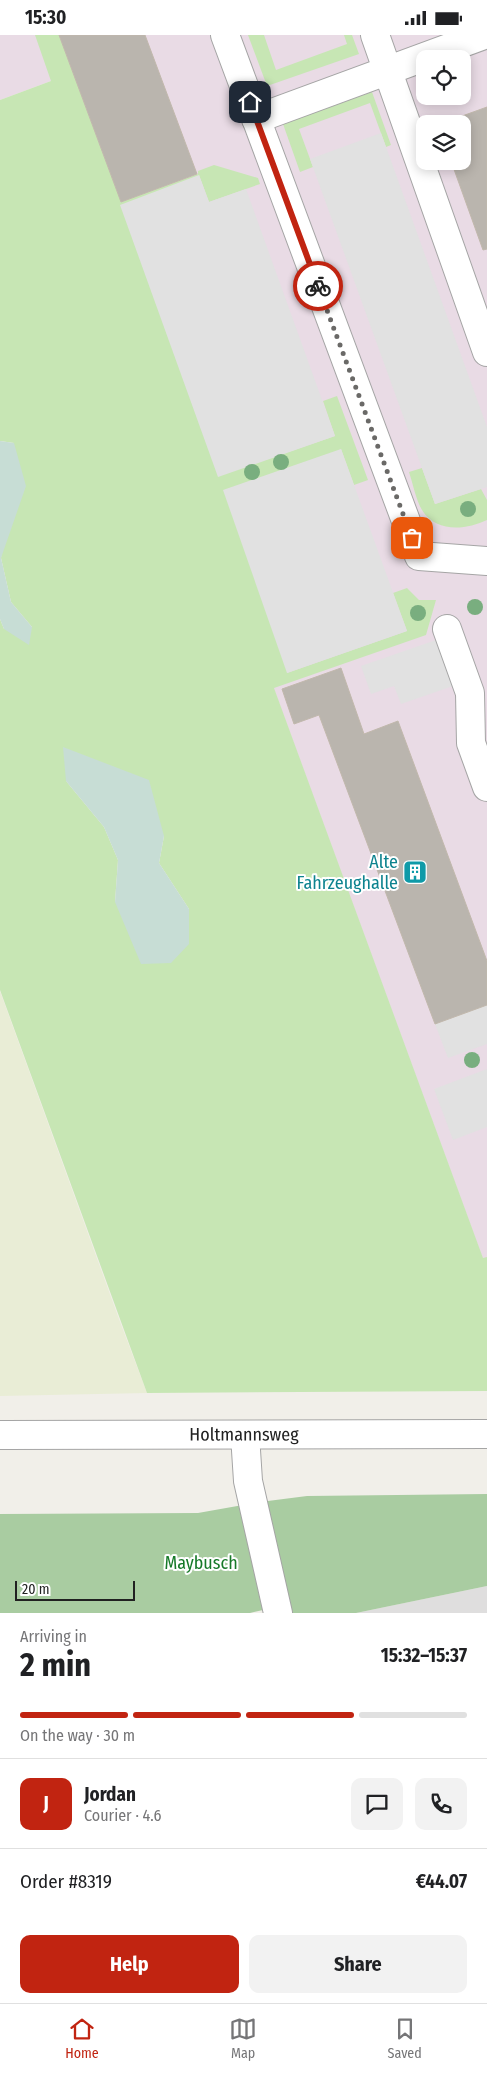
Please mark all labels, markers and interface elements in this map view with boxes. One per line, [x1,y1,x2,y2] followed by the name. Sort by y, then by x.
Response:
[25,6,66,29] text: 15:30
[416,50,471,170] map controls
[416,50,471,105] button: locate
[229,81,271,123] pin
[236,88,264,116] icon: home
[416,115,471,170] button: layers
[293,261,343,311] courier
[304,272,332,300] icon: bike
[391,517,433,559] pin
[398,524,426,552] icon: bag
[297,851,398,894] place label: Alte Fahrzeughalle
[402,859,428,885] building icon: Alte Fahrzeughalle
[189,1423,299,1446] street label: Holtmannsweg
[164,1552,238,1574] park label: Maybusch
[15,1578,135,1601] scale bar
[22,1581,50,1598] text: 20 m
[20,1627,87,1646] text: Arriving in
[381,1644,467,1667] text: 15:32–15:37
[20,1646,91,1684] text: 2 min
[20,1726,135,1745] text: On the way · 30 m
[351,1778,403,1830] button: chat
[415,1778,467,1830] button: phone
[84,1783,136,1806] text: Jordan
[43,1792,49,1815] text: J
[84,1806,162,1825] text: Courier · 4.6
[20,1870,112,1893] text: Order #8319
[416,1870,467,1893] text: €44.07
[20,1935,239,1993] button: Help
[249,1935,467,1993] button: Share
[65,2015,99,2062] tab: Home
[229,2015,257,2062] tab: Map
[388,2015,422,2062] tab: Saved

